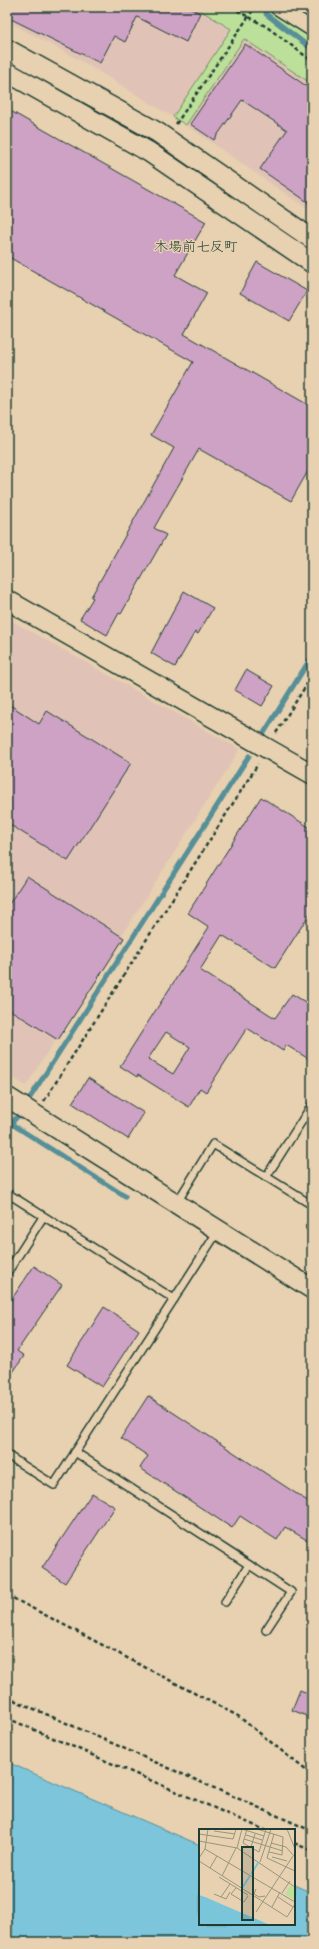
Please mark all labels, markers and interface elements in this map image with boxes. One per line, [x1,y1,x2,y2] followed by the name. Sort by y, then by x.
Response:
[154,238,238,258] district label: 木場前七反町
[199,1829,295,1925] inset map

